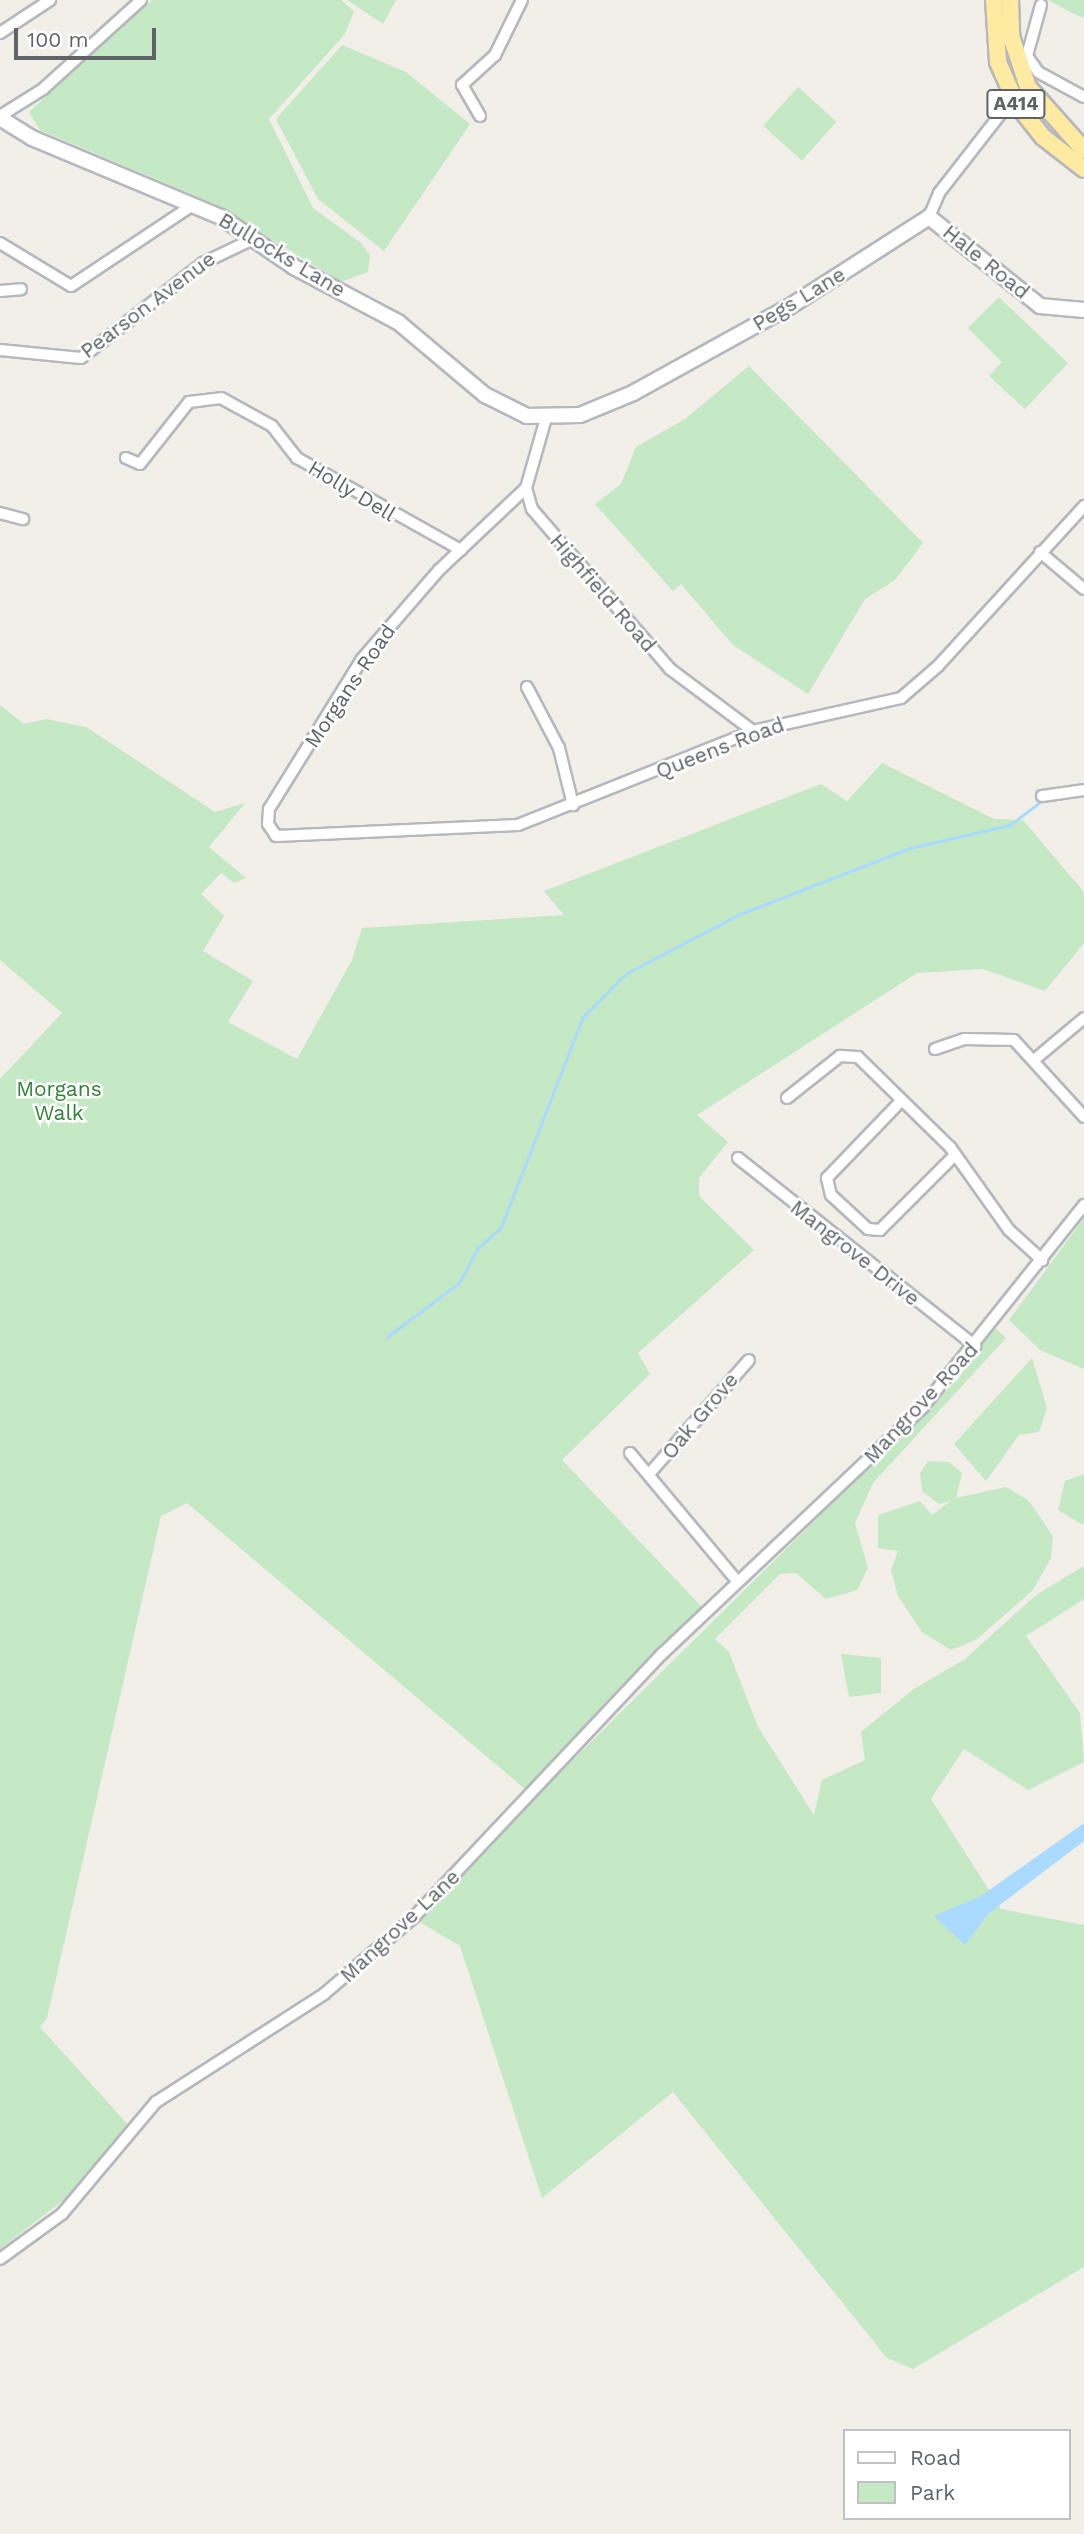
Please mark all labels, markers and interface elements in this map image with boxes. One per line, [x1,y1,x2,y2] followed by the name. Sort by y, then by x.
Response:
[18,14,159,58] scale bar
[27,27,89,52] text: 100 m
[986,88,1046,120] road number: A414
[214,207,350,303] street label: Bullocks Lane
[938,219,1034,305] street label: Hale Road
[75,246,221,364] street label: Pearson Avenue
[748,261,850,337] street label: Pegs Lane
[303,455,401,527] street label: Holly Dell
[545,529,661,657] street label: Highfield Road
[299,619,401,753] street label: Morgans Road
[652,712,788,784] street label: Queens Road
[16,1076,102,1126] park label: Morgans Walk
[785,1195,925,1311] street label: Mangrove Drive
[859,1337,983,1469] street label: Mangrove Road
[656,1367,744,1465] street label: Oak Grove
[335,1864,465,1988] street label: Mangrove Lane
[842,2429,1070,2520] legend
[910,2445,961,2470] text: Road
[910,2480,955,2505] text: Park

